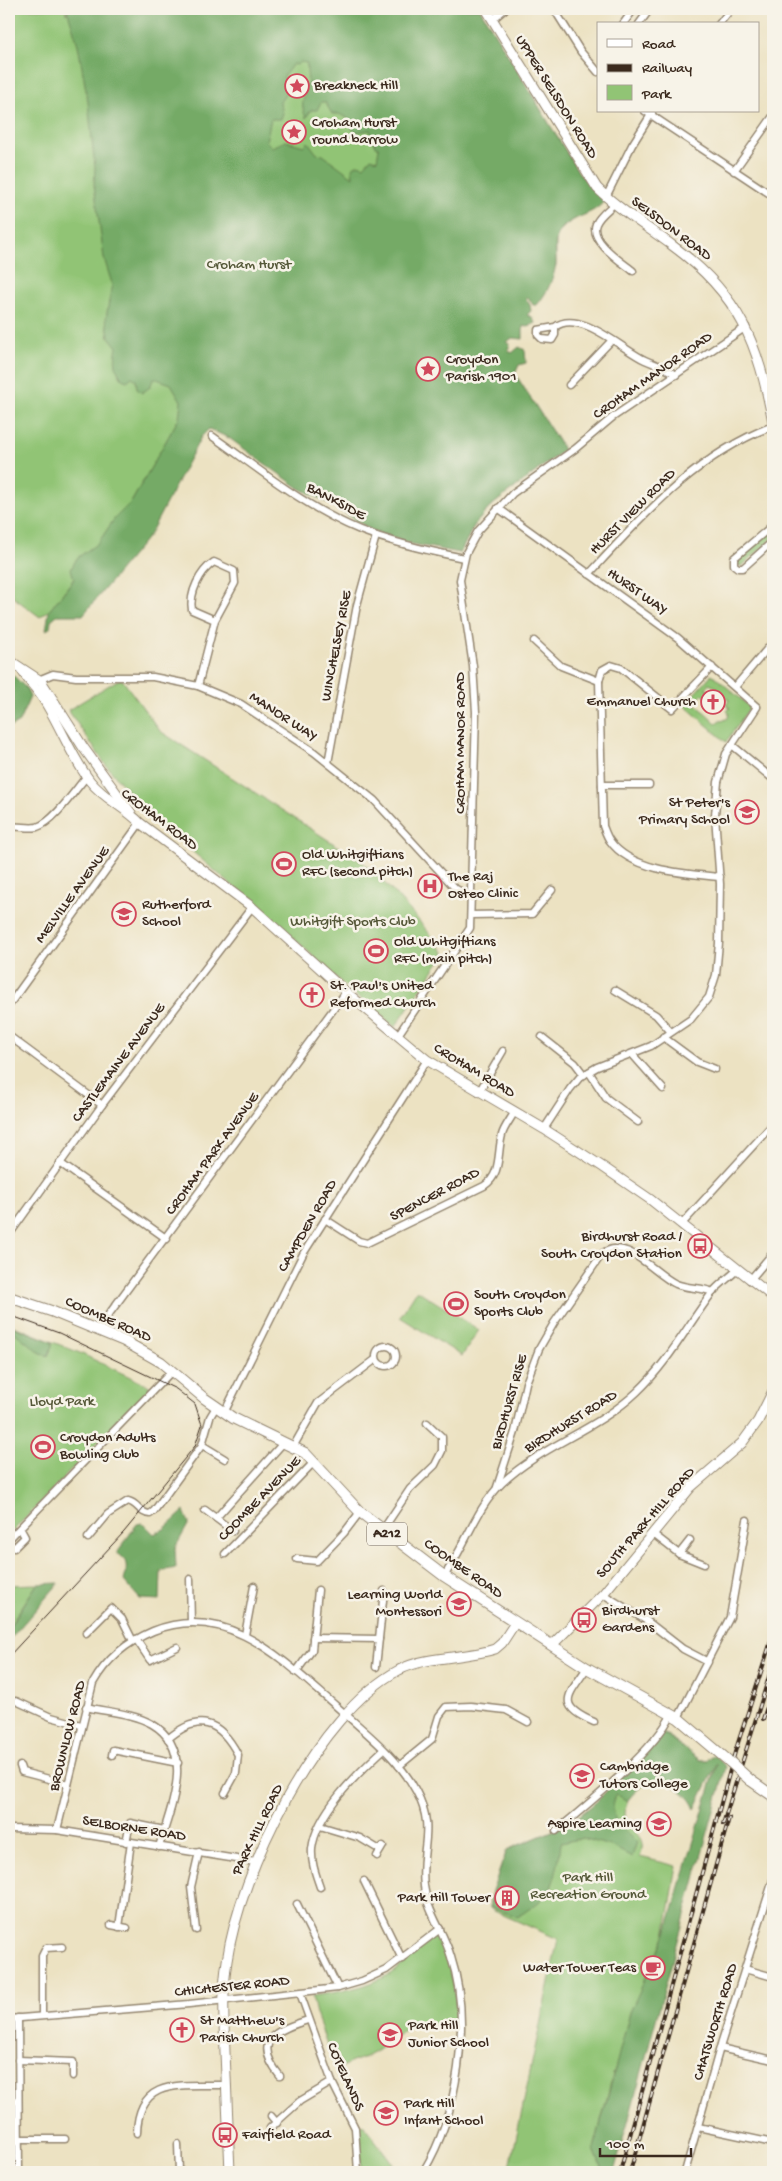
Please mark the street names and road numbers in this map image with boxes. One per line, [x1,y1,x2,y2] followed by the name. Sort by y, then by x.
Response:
[511,32,601,162] street label: UPPER SELSDON ROAD
[627,193,715,265] street label: SELSDON ROAD
[590,328,716,424] street label: CROHAM MANOR ROAD
[586,465,680,559] street label: HURST VIEW ROAD
[303,478,369,525] street label: BANKSIDE
[603,565,671,619] street label: HURST WAY
[317,589,357,703] street label: WINCHELSEY RISE
[452,672,470,814] street label: CROHAM MANOR ROAD
[245,688,321,746] street label: MANOR WAY
[117,785,201,855] street label: CROHAM ROAD
[32,843,115,947] street label: MELVILLE AVENUE
[68,999,170,1126] street label: CASTLEMAINE AVENUE
[430,1040,518,1102] street label: CROHAM ROAD
[162,1089,264,1219] street label: CROHAM PARK AVENUE
[387,1164,483,1226] street label: SPENCER ROAD
[274,1176,342,1275] street label: CAMPDEN ROAD
[62,1293,154,1347] street label: COOMBE ROAD
[488,1352,532,1453] street label: BIRDHURST RISE
[521,1386,621,1458] street label: BIRDHURST ROAD
[215,1452,306,1545] street label: COOMBE AVENUE
[593,1464,699,1582] street label: SOUTH PARK HILL ROAD
[367,1522,407,1546] road number: A212
[420,1535,506,1603] street label: COOMBE ROAD
[45,1679,91,1794] street label: BROWNLOW ROAD
[228,1781,288,1879] street label: PARK HILL ROAD
[81,1812,187,1846] street label: SELBORNE ROAD
[690,1961,742,2083] street label: CHATSWORTH ROAD
[174,1972,291,2002] street label: CHICHESTER ROAD
[322,2040,368,2114] street label: COTELANDS

